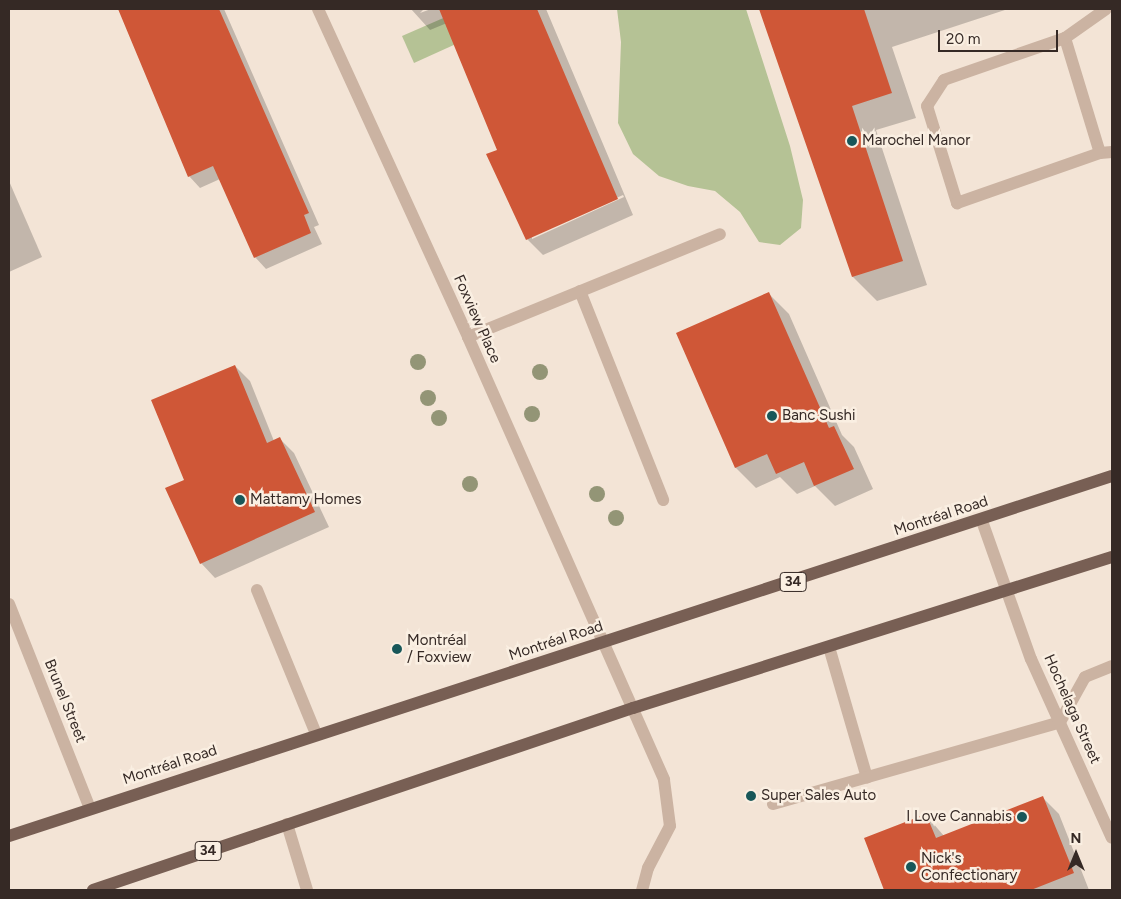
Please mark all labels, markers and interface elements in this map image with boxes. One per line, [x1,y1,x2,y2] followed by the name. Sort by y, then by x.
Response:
[941,20,1061,52] scale bar
[946,30,980,48] text: 20 m
[862,132,970,150] place label: Marochel Manor
[846,135,858,147] marker: Marochel Manor
[450,272,504,366] street label: Foxview Place
[782,407,855,425] place label: Banc Sushi
[766,410,778,422] marker: Banc Sushi
[250,491,361,509] place label: Mattamy Homes
[892,492,990,540] street label: Montréal Road
[234,494,246,506] marker: Mattamy Homes
[779,570,807,594] road number: 34
[507,617,605,665] street label: Montréal Road
[407,631,471,666] place label: Montréal / Foxview
[391,643,403,655] marker: Montréal / Foxview
[1040,652,1104,766] street label: Hochelaga Street
[40,657,90,745] street label: Brunel Street
[121,741,219,789] street label: Montréal Road
[761,787,876,805] place label: Super Sales Auto
[745,790,757,802] marker: Super Sales Auto
[906,808,1012,826] place label: I Love Cannabis
[1016,811,1028,823] marker: I Love Cannabis
[1051,829,1101,879] north arrow
[1071,830,1081,847] text: N
[194,839,222,862] road number: 34
[921,849,1018,884] place label: Nick's Confectionary
[905,861,917,873] marker: Nick's Confectionary

